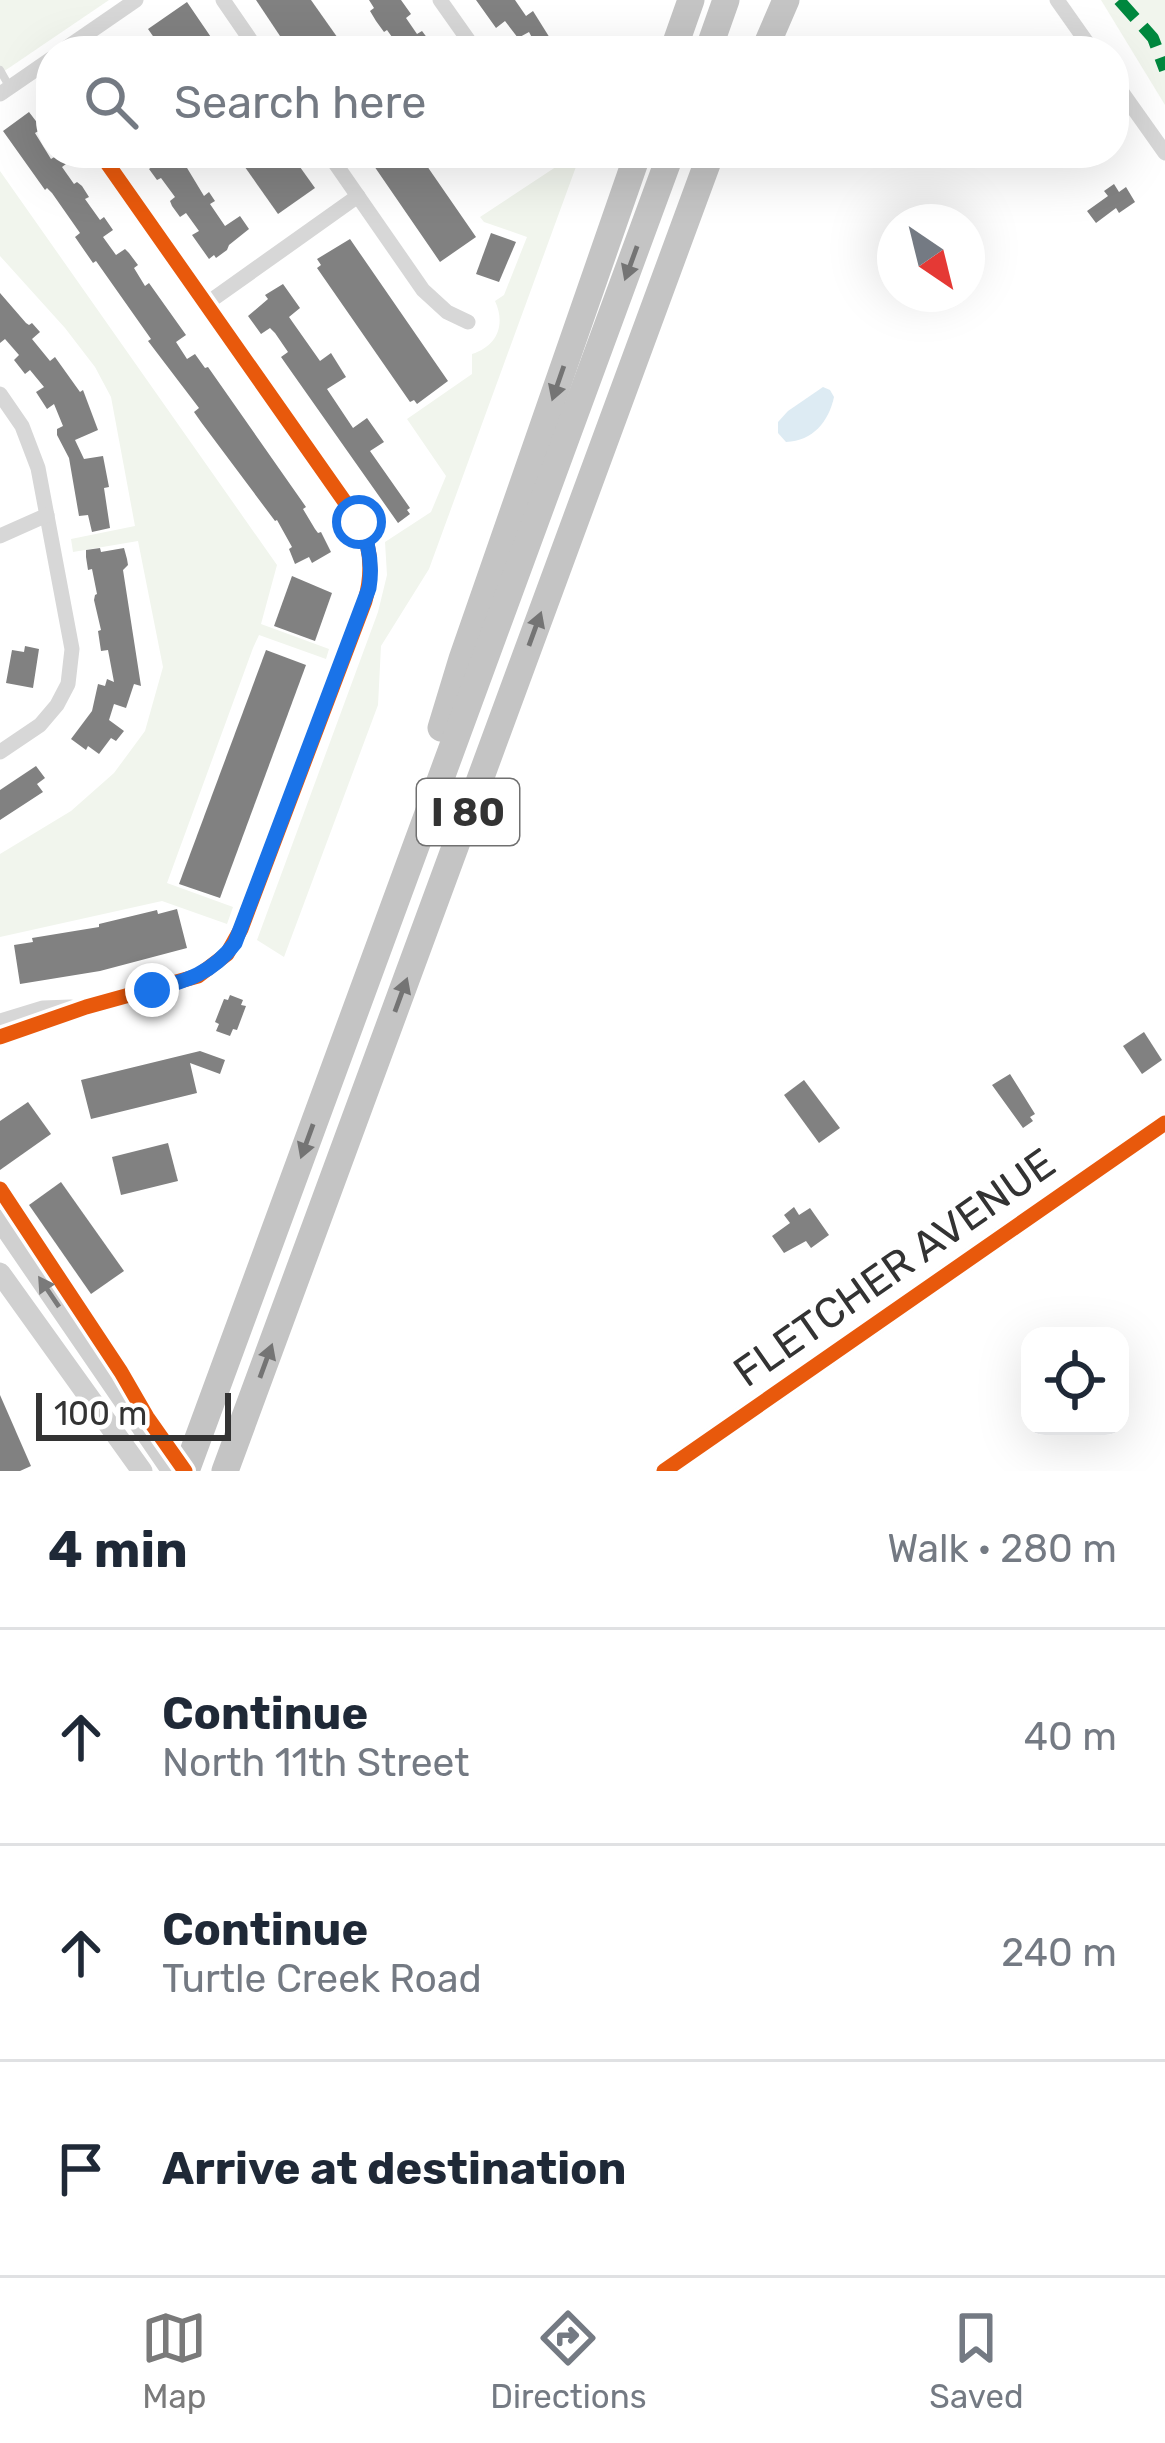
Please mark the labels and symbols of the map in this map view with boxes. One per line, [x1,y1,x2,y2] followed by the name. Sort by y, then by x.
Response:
[877,204,985,312] north arrow
[621,245,639,281] one-way arrow
[548,365,566,401] one-way arrow
[332,495,386,549] route start
[527,611,545,647] one-way arrow
[417,779,519,845] road number: I 80
[125,963,179,1017] route end
[393,977,411,1013] one-way arrow
[297,1123,316,1159] one-way arrow
[724,1138,1065,1397] street label: FLETCHER AVENUE
[38,1275,61,1308] one-way arrow
[258,1343,276,1379] one-way arrow
[36,1387,231,1440] scale bar

